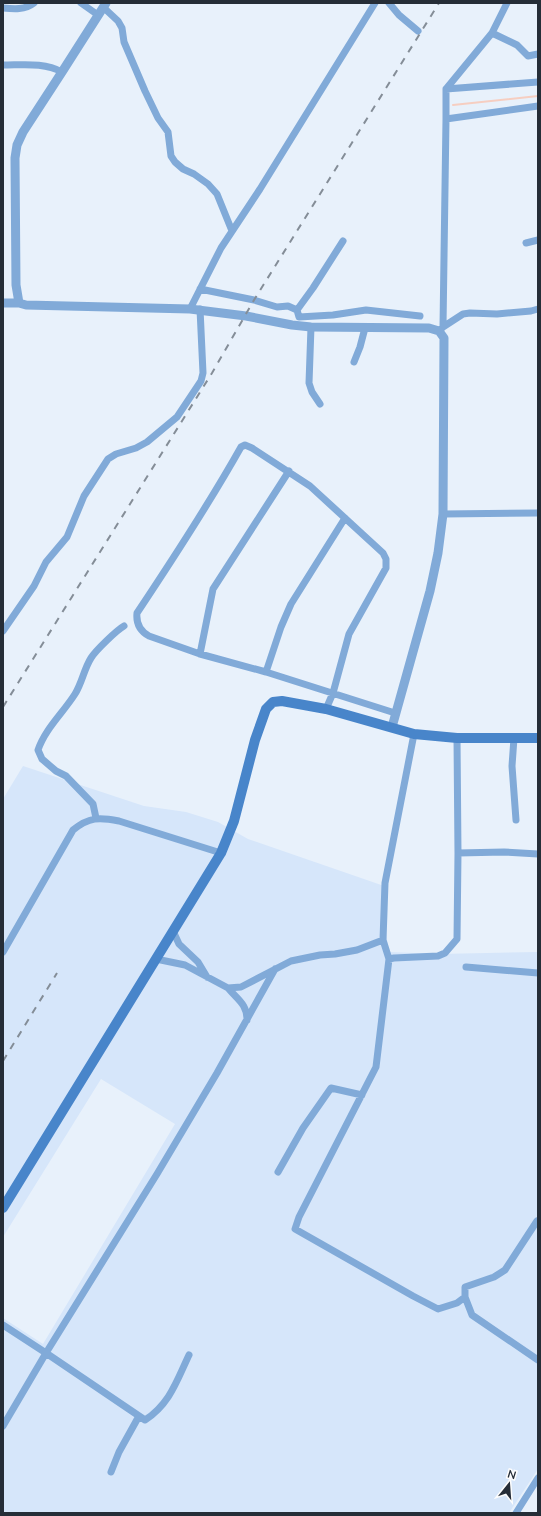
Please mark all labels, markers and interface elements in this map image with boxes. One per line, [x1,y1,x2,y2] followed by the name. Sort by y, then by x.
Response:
[489,1464,529,1504] north arrow
[506,1467,518,1482] text: N

